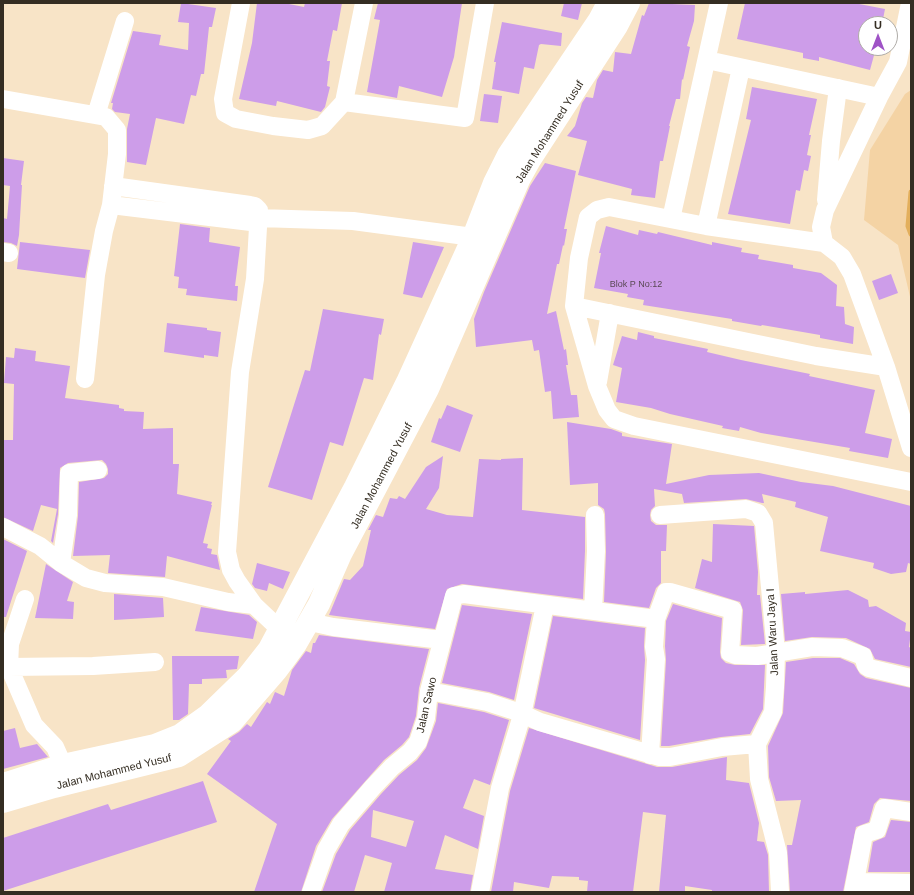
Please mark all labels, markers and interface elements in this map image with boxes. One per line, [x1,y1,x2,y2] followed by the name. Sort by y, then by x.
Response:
[858,16,898,56] north arrow
[874,19,882,31] text: U
[513,78,587,186] street label: Jalan Mohammed Yusuf
[610,280,662,290] house number: Blok P No:12
[348,421,416,531] street label: Jalan Mohammed Yusuf
[764,588,782,676] street label: Jalan Waru Jaya I
[414,676,440,734] street label: Jalan Sawo
[55,751,173,793] street label: Jalan Mohammed Yusuf

